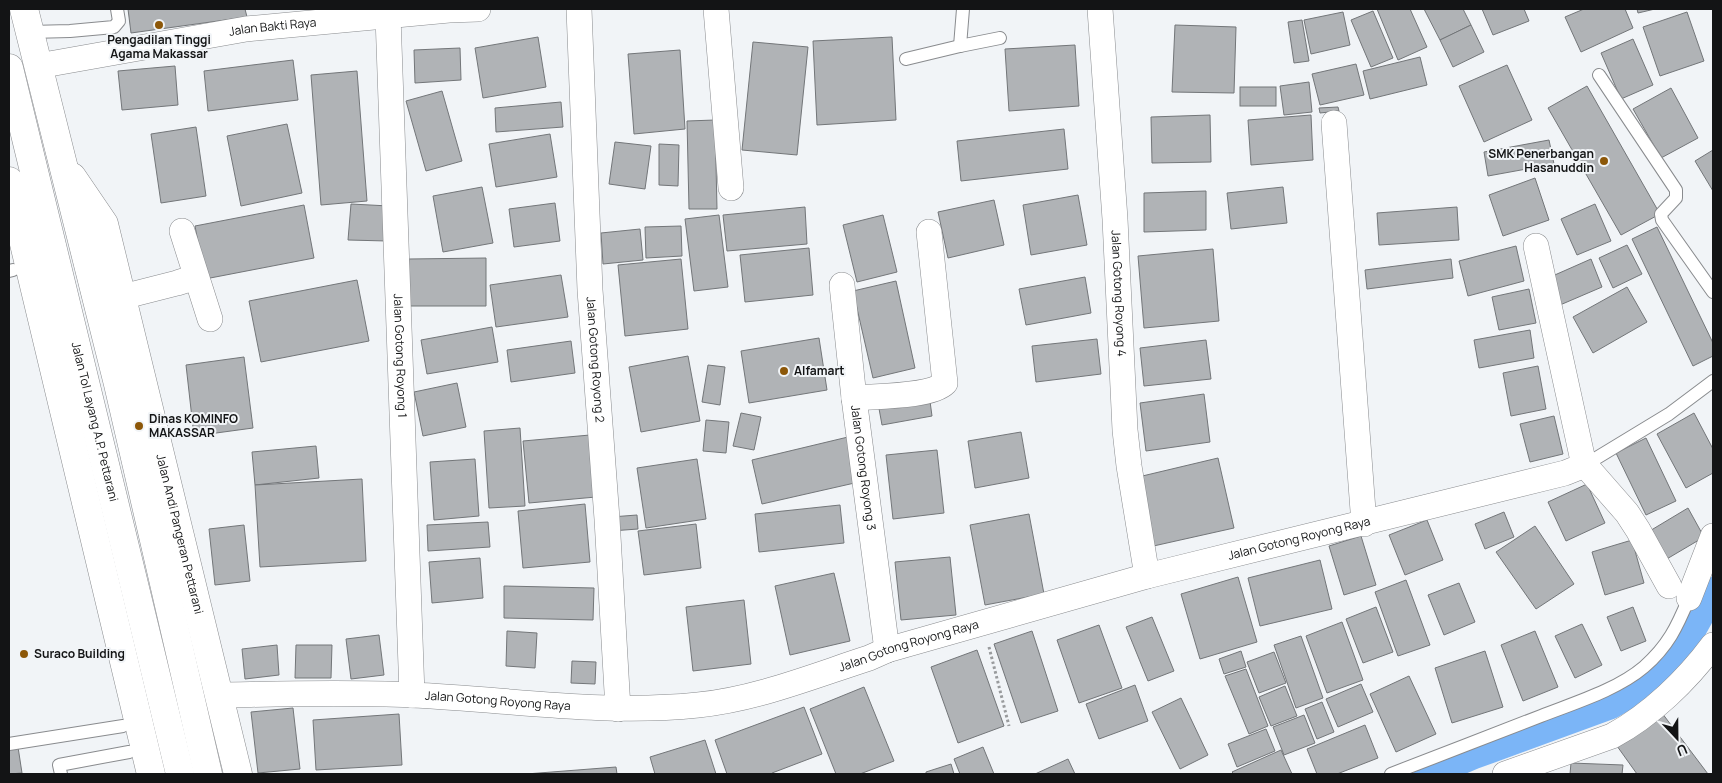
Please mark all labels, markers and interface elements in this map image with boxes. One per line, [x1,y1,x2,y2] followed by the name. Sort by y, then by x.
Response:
[227,13,317,40] street label: Jalan Bakti Raya
[153,19,165,31] marker: Pengadilan Tinggi Agama Makassar
[107,31,211,62] place label: Pengadilan Tinggi Agama Makassar
[1488,145,1594,176] place label: SMK Penerbangan Hasanuddin
[1598,155,1610,167] marker: SMK Penerbangan Hasanuddin
[1108,230,1131,357] street label: Jalan Gotong Royong 4
[390,293,411,418] street label: Jalan Gotong Royong 1
[583,296,609,423] street label: Jalan Gotong Royong 2
[68,340,123,503] street label: Jalan Tol Layang A.P. Pettarani
[794,362,844,379] place label: Alfamart
[778,365,790,377] marker: Alfamart
[847,404,880,531] street label: Jalan Gotong Royong 3
[149,410,238,441] place label: Dinas KOMINFO MAKASSAR
[133,420,145,432] marker: Dinas KOMINFO MAKASSAR
[152,452,208,616] street label: Jalan Andi Pangeran Pettarani
[1226,512,1372,564] street label: Jalan Gotong Royong Raya
[836,615,981,675] street label: Jalan Gotong Royong Raya
[34,645,125,662] place label: Suraco Building
[18,648,30,660] marker: Suraco Building
[424,687,571,714] street label: Jalan Gotong Royong Raya
[1652,713,1702,763] north arrow
[1674,740,1690,761] text: U

